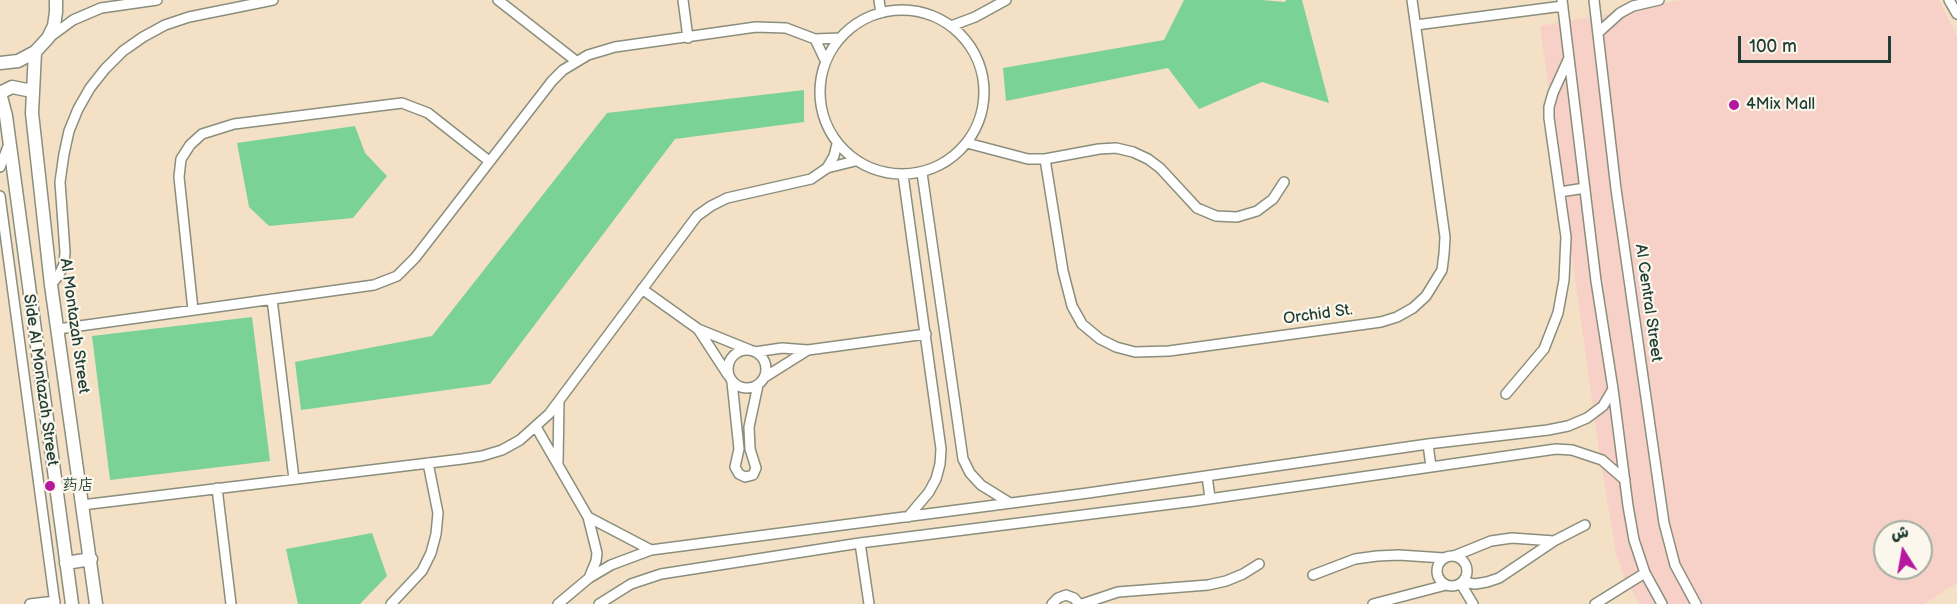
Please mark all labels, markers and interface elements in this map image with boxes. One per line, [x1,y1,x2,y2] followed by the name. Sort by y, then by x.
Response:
[1741,24,1894,62] scale bar
[1749,36,1797,57] text: 100 m
[1746,95,1815,115] place label: 4Mix Mall
[1727,98,1741,112] marker: 4Mix Mall
[1630,243,1666,363] street label: Al Central Street
[55,257,93,395] street label: Al Montazah Street
[18,293,62,467] street label: Side Al Montazah Street
[1282,301,1354,329] street label: Orchid St.
[62,476,94,496] place label: 药店
[43,479,57,493] marker: 药店
[1873,520,1933,580] north arrow
[1889,523,1910,545] text: ش

